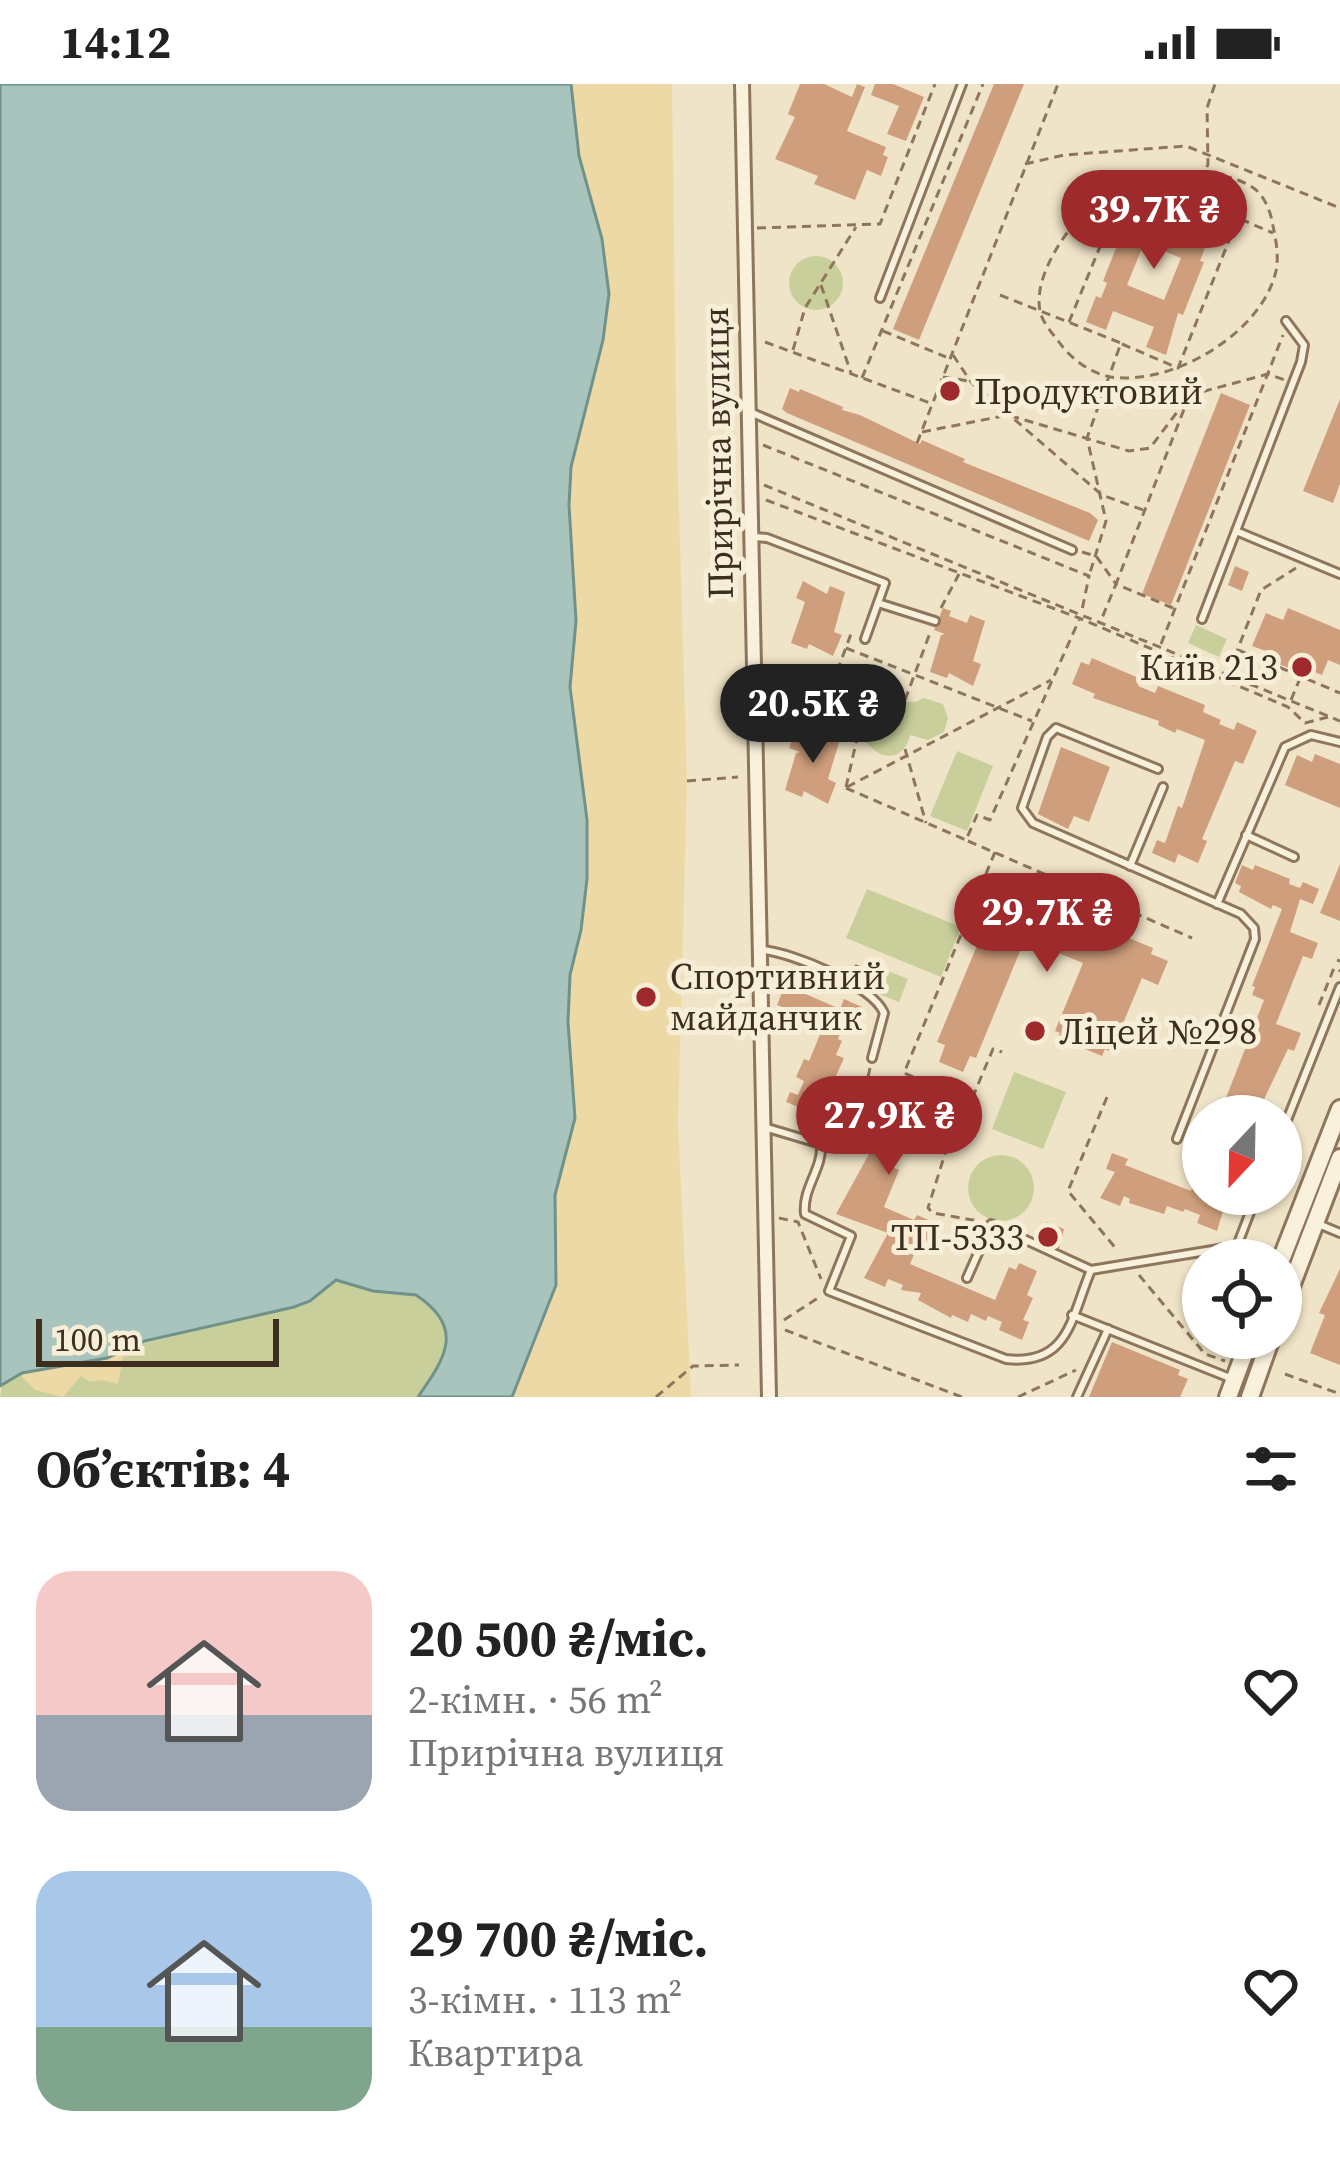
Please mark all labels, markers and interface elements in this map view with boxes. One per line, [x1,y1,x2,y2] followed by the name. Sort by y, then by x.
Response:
[60,11,171,73] text: 14:12
[1043,170,1265,272] pin: 39.7K ₴
[1088,182,1220,235] text: 39.7K ₴
[691,307,745,599] street label: Прирічна вулиця
[974,367,1203,416] place label: Продуктовий
[937,378,963,404] marker: Продуктовий
[1140,643,1278,692] place label: Київ 213
[1289,654,1315,680] marker: Київ 213
[702,664,924,766] pin: 20.5K ₴
[747,676,879,729] text: 20.5K ₴
[936,873,1158,975] pin: 29.7K ₴
[981,885,1113,938] text: 29.7K ₴
[670,952,885,1042] place label: Спортивний майданчик
[633,984,659,1010] marker: Спортивний майданчик
[1059,1007,1257,1056] place label: Ліцей №298
[1022,1018,1048,1044] marker: Ліцей №298
[778,1076,1000,1178] pin: 27.9K ₴
[823,1088,955,1141] text: 27.9K ₴
[1182,1095,1302,1215] north arrow
[1182,1095,1302,1359] map controls
[891,1213,1024,1262] place label: ТП-5333
[1035,1224,1061,1250] marker: ТП-5333
[1182,1239,1302,1359] button: locate
[36,1313,279,1366] scale bar
[54,1317,141,1362] text: 100 m
[36,1434,290,1504] text: Об’єктів: 4
[1238,1436,1304,1502] icon: filters
[408,1603,709,1673] text: 20 500 ₴/міс.
[132,1619,276,1763] icon: home
[1238,1658,1304,1724] icon: heart
[408,1673,663,1726] text: 2-кімн. · 56 m²
[408,1726,725,1779] text: Прирічна вулиця
[408,1903,709,1973] text: 29 700 ₴/міс.
[132,1919,276,2063] icon: home
[1238,1958,1304,2024] icon: heart
[408,1973,682,2026] text: 3-кімн. · 113 m²
[408,2026,583,2079] text: Квартира

